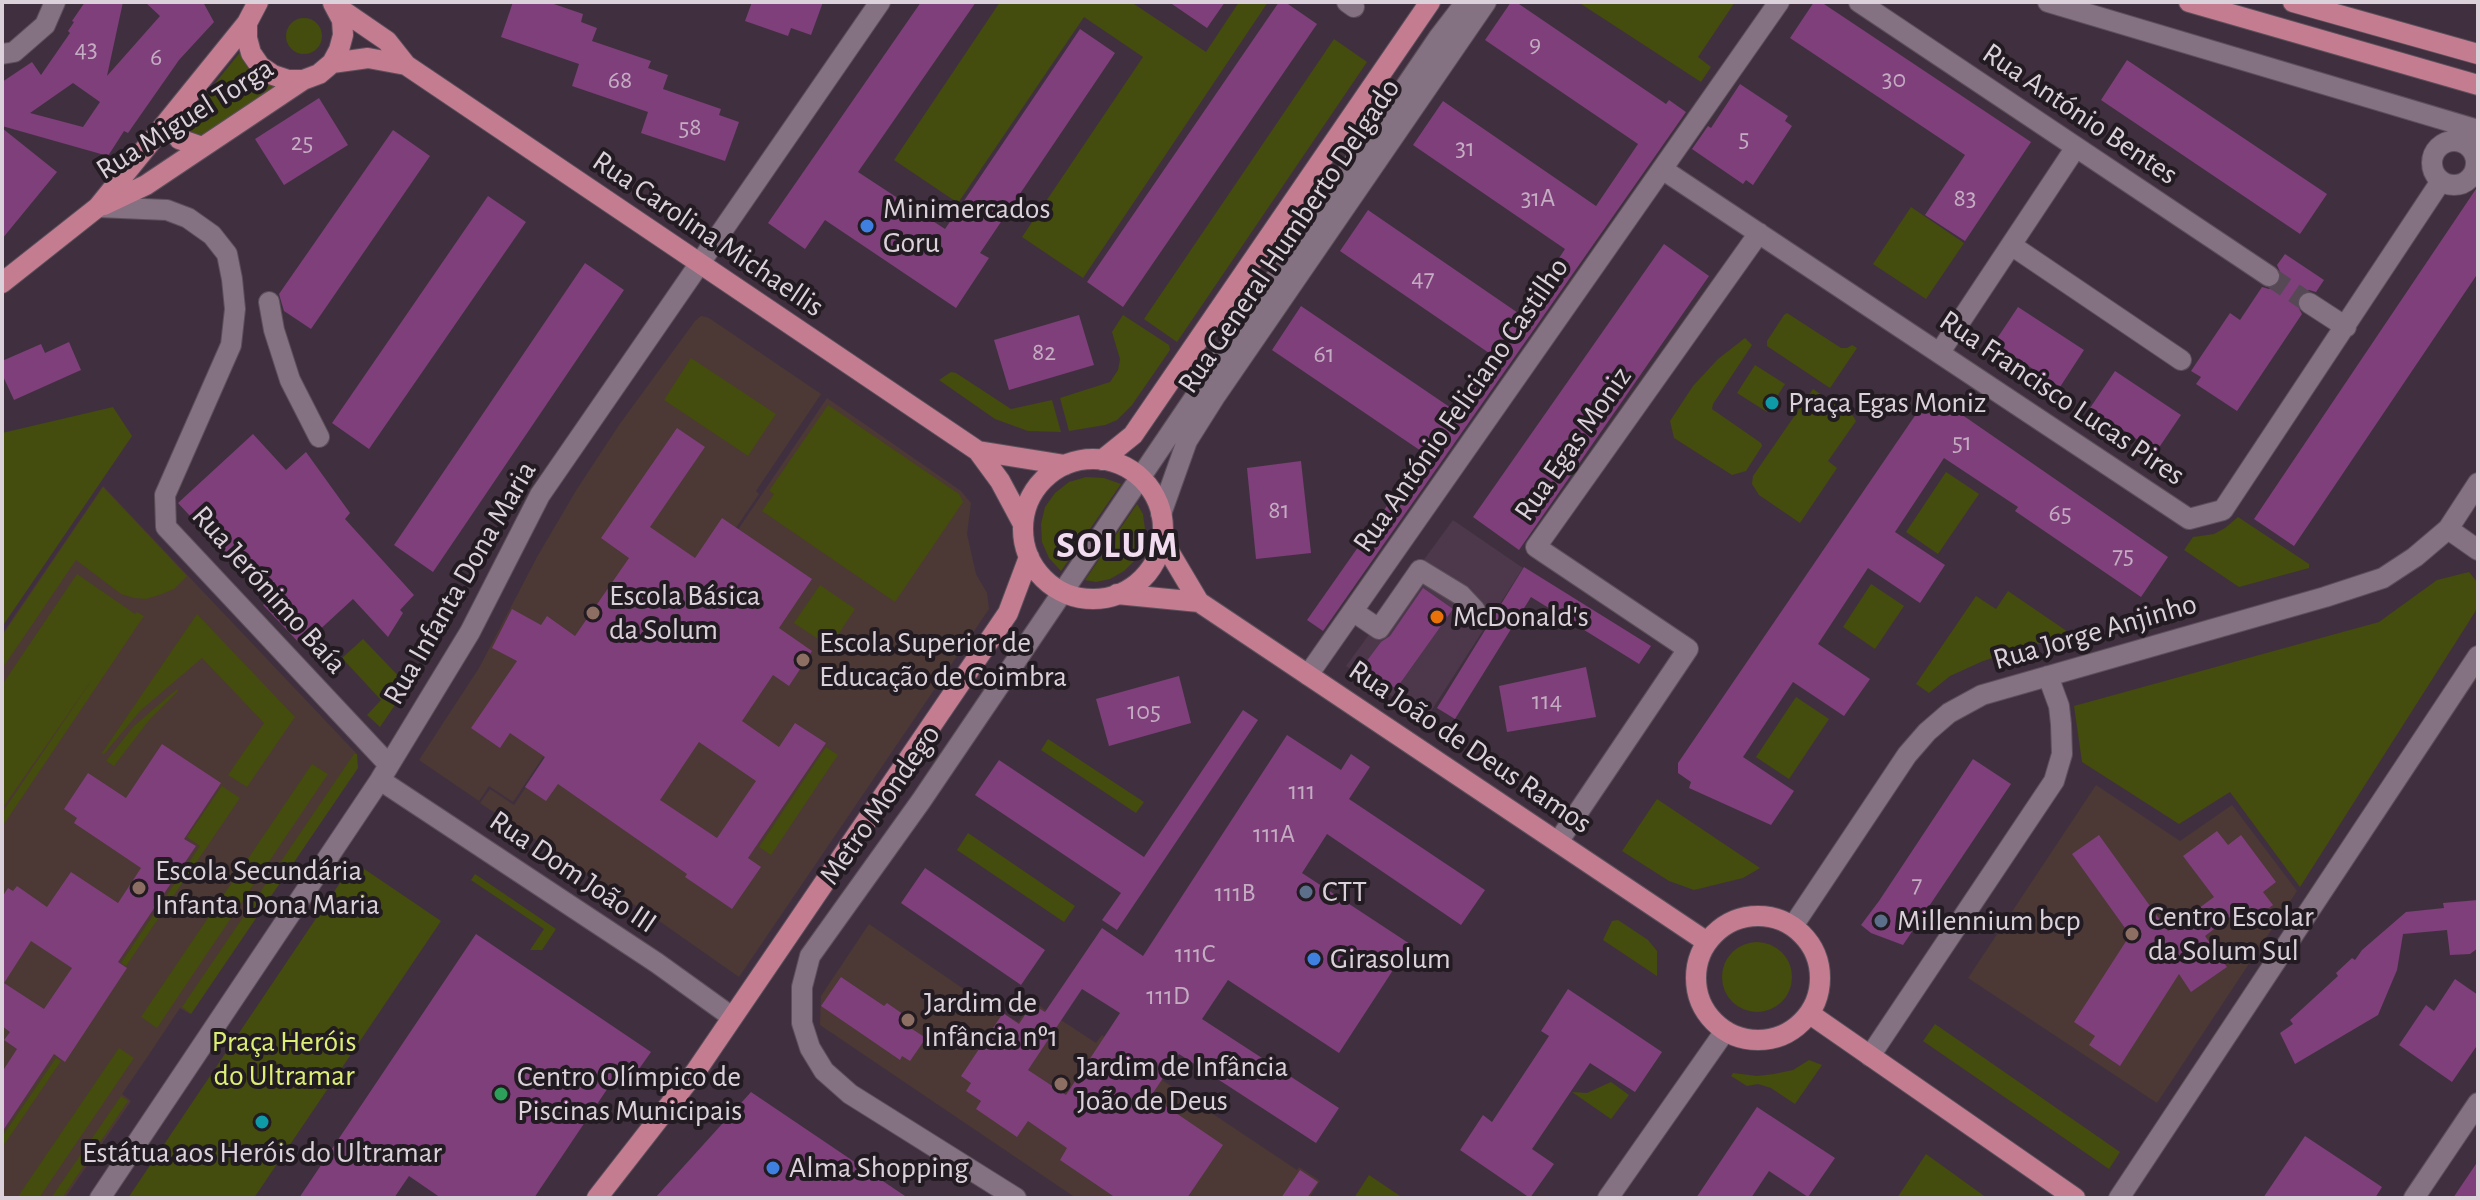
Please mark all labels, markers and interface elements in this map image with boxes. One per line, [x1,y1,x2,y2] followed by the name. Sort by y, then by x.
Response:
[1529,28,1541,60] house number: 9
[74,33,98,65] house number: 43
[1975,35,2185,193] street label: Rua António Bentes
[150,41,162,73] house number: 6
[90,50,280,188] street label: Rua Miguel Torga
[1882,63,1906,95] house number: 30
[608,64,632,96] house number: 68
[1170,72,1408,400] street label: Rua General Humberto Delgado
[678,111,702,143] house number: 58
[1739,122,1749,154] house number: 5
[291,126,313,158] house number: 25
[1455,132,1475,164] house number: 31
[585,143,831,325] street label: Rua Carolina Michaellis
[1521,182,1555,214] house number: 31A
[1953,182,1977,214] house number: 83
[883,191,1051,262] place label: Minimercados Goru
[858,217,876,235] marker: Minimercados Goru
[1345,251,1577,559] street label: Rua António Feliciano Castilho
[1411,262,1435,294] house number: 47
[1933,303,2191,493] street label: Rua Francisco Lucas Pires
[1032,336,1056,368] house number: 82
[1313,338,1335,370] house number: 61
[1507,360,1639,528] street label: Rua Egas Moniz
[1788,385,1986,421] place label: Praça Egas Moniz
[1763,394,1781,412] marker: Praça Egas Moniz
[1952,426,1972,458] house number: 51
[376,455,544,711] street label: Rua Infanta Dona Maria
[1268,494,1290,526] house number: 81
[2048,497,2072,529] house number: 65
[184,498,354,682] street label: Rua Jerónimo Baía
[1056,523,1180,569] district label: SOLUM
[2112,539,2134,571] house number: 75
[609,578,760,648] place label: Escola Básica da Solum
[1989,586,2201,678] street label: Rua Jorge Anjinho
[1453,599,1589,635] place label: McDonald's
[584,604,602,622] marker: Escola Básica da Solum
[1428,608,1446,626] marker: McDonald's
[819,625,1067,696] place label: Escola Superior de Educação de Coimbra
[794,651,812,669] marker: Escola Superior de Educação de Coimbra
[1342,652,1598,842] street label: Rua João de Deus Ramos
[1532,685,1562,717] house number: 114
[1127,695,1161,727] house number: 105
[812,718,948,892] street label: Metro Mondego
[1289,775,1315,807] house number: 111
[483,803,663,941] street label: Rua Dom João III
[1253,818,1295,850] house number: 111A
[155,853,380,924] place label: Escola Secundária Infanta Dona Maria
[1912,868,1922,900] house number: 7
[1322,874,1367,910] place label: CTT
[1215,877,1255,909] house number: 111B
[130,879,148,897] marker: Escola Secundária Infanta Dona Maria
[1297,883,1315,901] marker: CTT
[2148,899,2314,970] place label: Centro Escolar da Solum Sul
[1897,903,2081,939] place label: Millennium bcp
[1872,912,1890,930] marker: Millennium bcp
[2123,925,2141,943] marker: Centro Escolar da Solum Sul
[1175,938,1215,970] house number: 111C
[1330,941,1451,977] place label: Girasolum
[1305,950,1323,968] marker: Girasolum
[1146,980,1190,1012] house number: 111D
[924,985,1058,1056] place label: Jardim de Infância nº1
[899,1011,917,1029] marker: Jardim de Infância nº1
[212,1024,356,1094] park label: Praça Heróis do Ultramar
[1077,1049,1288,1120] place label: Jardim de Infância João de Deus
[517,1059,742,1130] place label: Centro Olímpico de Piscinas Municipais
[1052,1075,1070,1093] marker: Jardim de Infância João de Deus
[492,1085,510,1103] marker: Centro Olímpico de Piscinas Municipais
[253,1113,271,1131] marker: Estátua aos Heróis do Ultramar
[82,1135,442,1171] place label: Estátua aos Heróis do Ultramar
[789,1150,969,1186] place label: Alma Shopping
[764,1159,782,1177] marker: Alma Shopping

